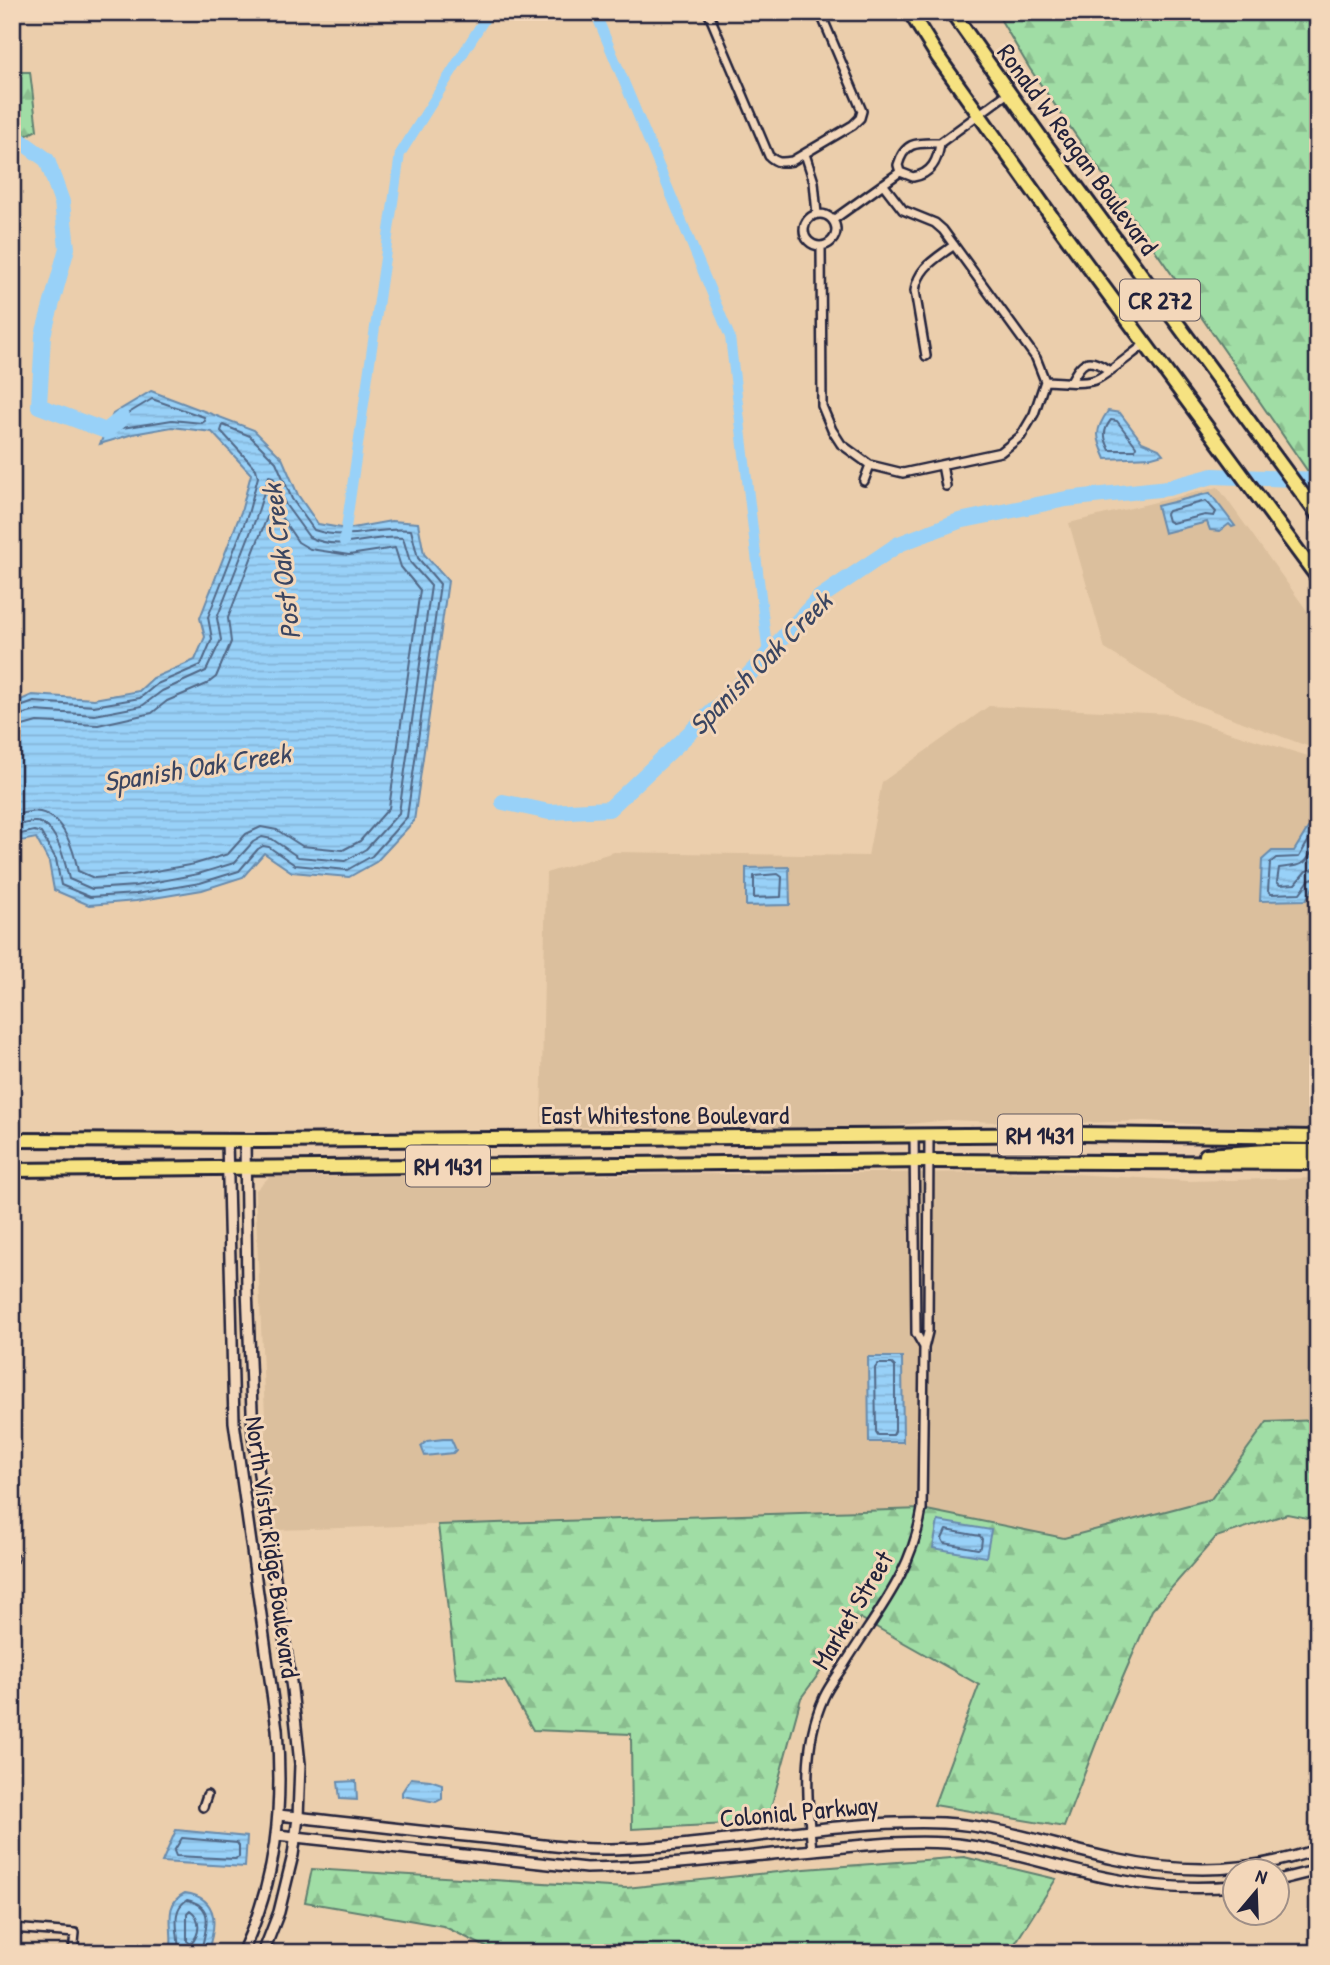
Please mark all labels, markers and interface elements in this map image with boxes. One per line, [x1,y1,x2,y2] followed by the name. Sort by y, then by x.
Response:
[989,36,1167,262] street label: Ronald W Reagan Boulevard
[1120,279,1200,320] road number: CR 272
[252,480,309,642] water label: Post Oak Creek
[680,581,842,743] water label: Spanish Oak Creek
[101,733,295,800] water label: Spanish Oak Creek
[541,1097,789,1132] street label: East Whitestone Boulevard
[998,1114,1082,1156] road number: RM 1431
[406,1146,490,1186] road number: RM 1431
[237,1414,309,1680] street label: North Vista Ridge Boulevard
[803,1543,902,1676] street label: Market Street
[718,1787,880,1835] street label: Colonial Parkway
[1222,1856,1292,1926] north arrow
[1253,1862,1271,1890] text: N

